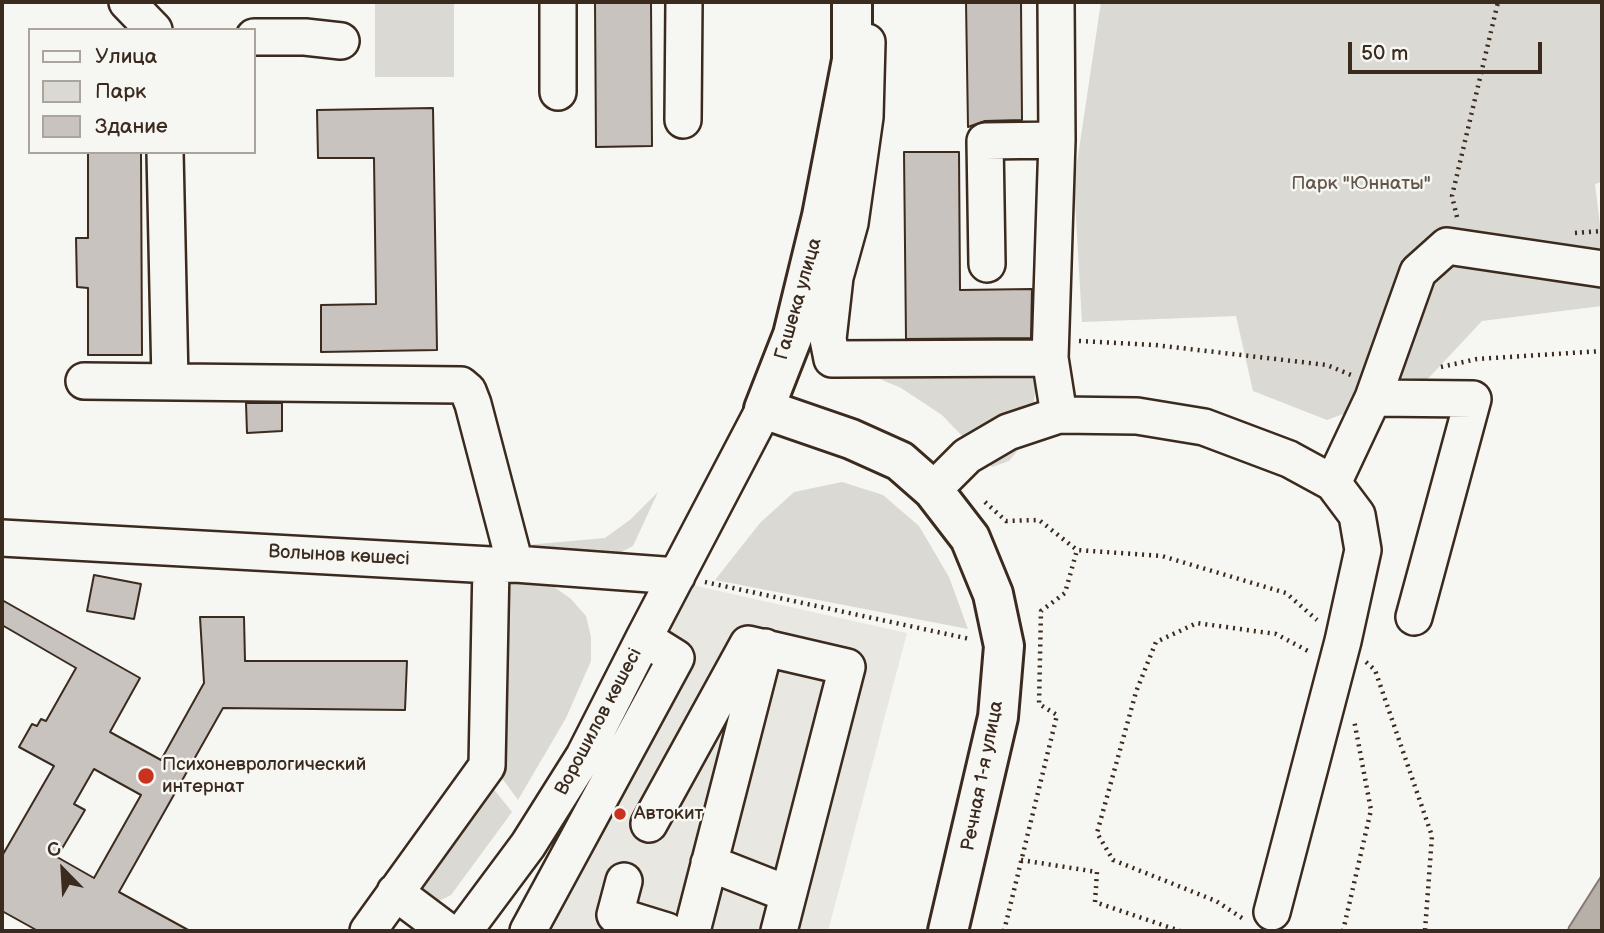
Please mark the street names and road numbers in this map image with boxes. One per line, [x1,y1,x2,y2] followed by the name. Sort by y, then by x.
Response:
[771,235,827,363] street label: Гашека улица
[268,541,410,571] street label: Волынов көшесі
[551,645,647,799] street label: Ворошилов көшесі
[957,699,1009,853] street label: Речная 1-я улица

